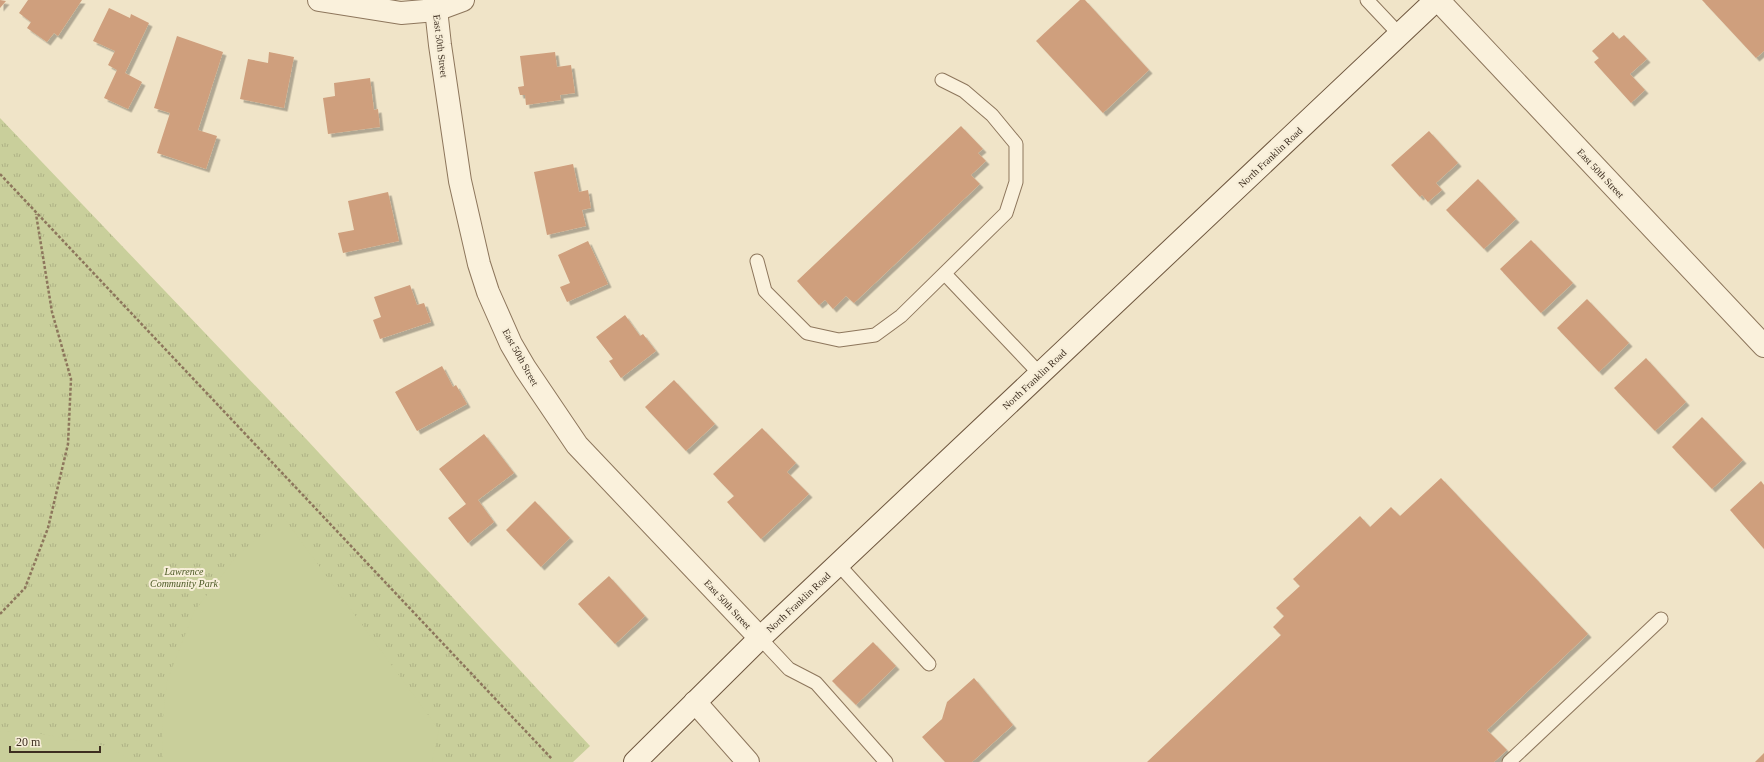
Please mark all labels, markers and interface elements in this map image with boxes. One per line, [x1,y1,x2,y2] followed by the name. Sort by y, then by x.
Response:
[431,14,450,78] street label: East 50th Street
[1236,125,1305,190] street label: North Franklin Road
[1575,146,1626,200] street label: East 50th Street
[500,327,541,388] street label: East 50th Street
[1000,347,1069,412] street label: North Franklin Road
[150,566,219,589] park label: Lawrence Community Park
[764,570,833,635] street label: North Franklin Road
[702,577,753,631] street label: East 50th Street
[10,728,100,754] scale bar
[16,735,41,749] text: 20 m

